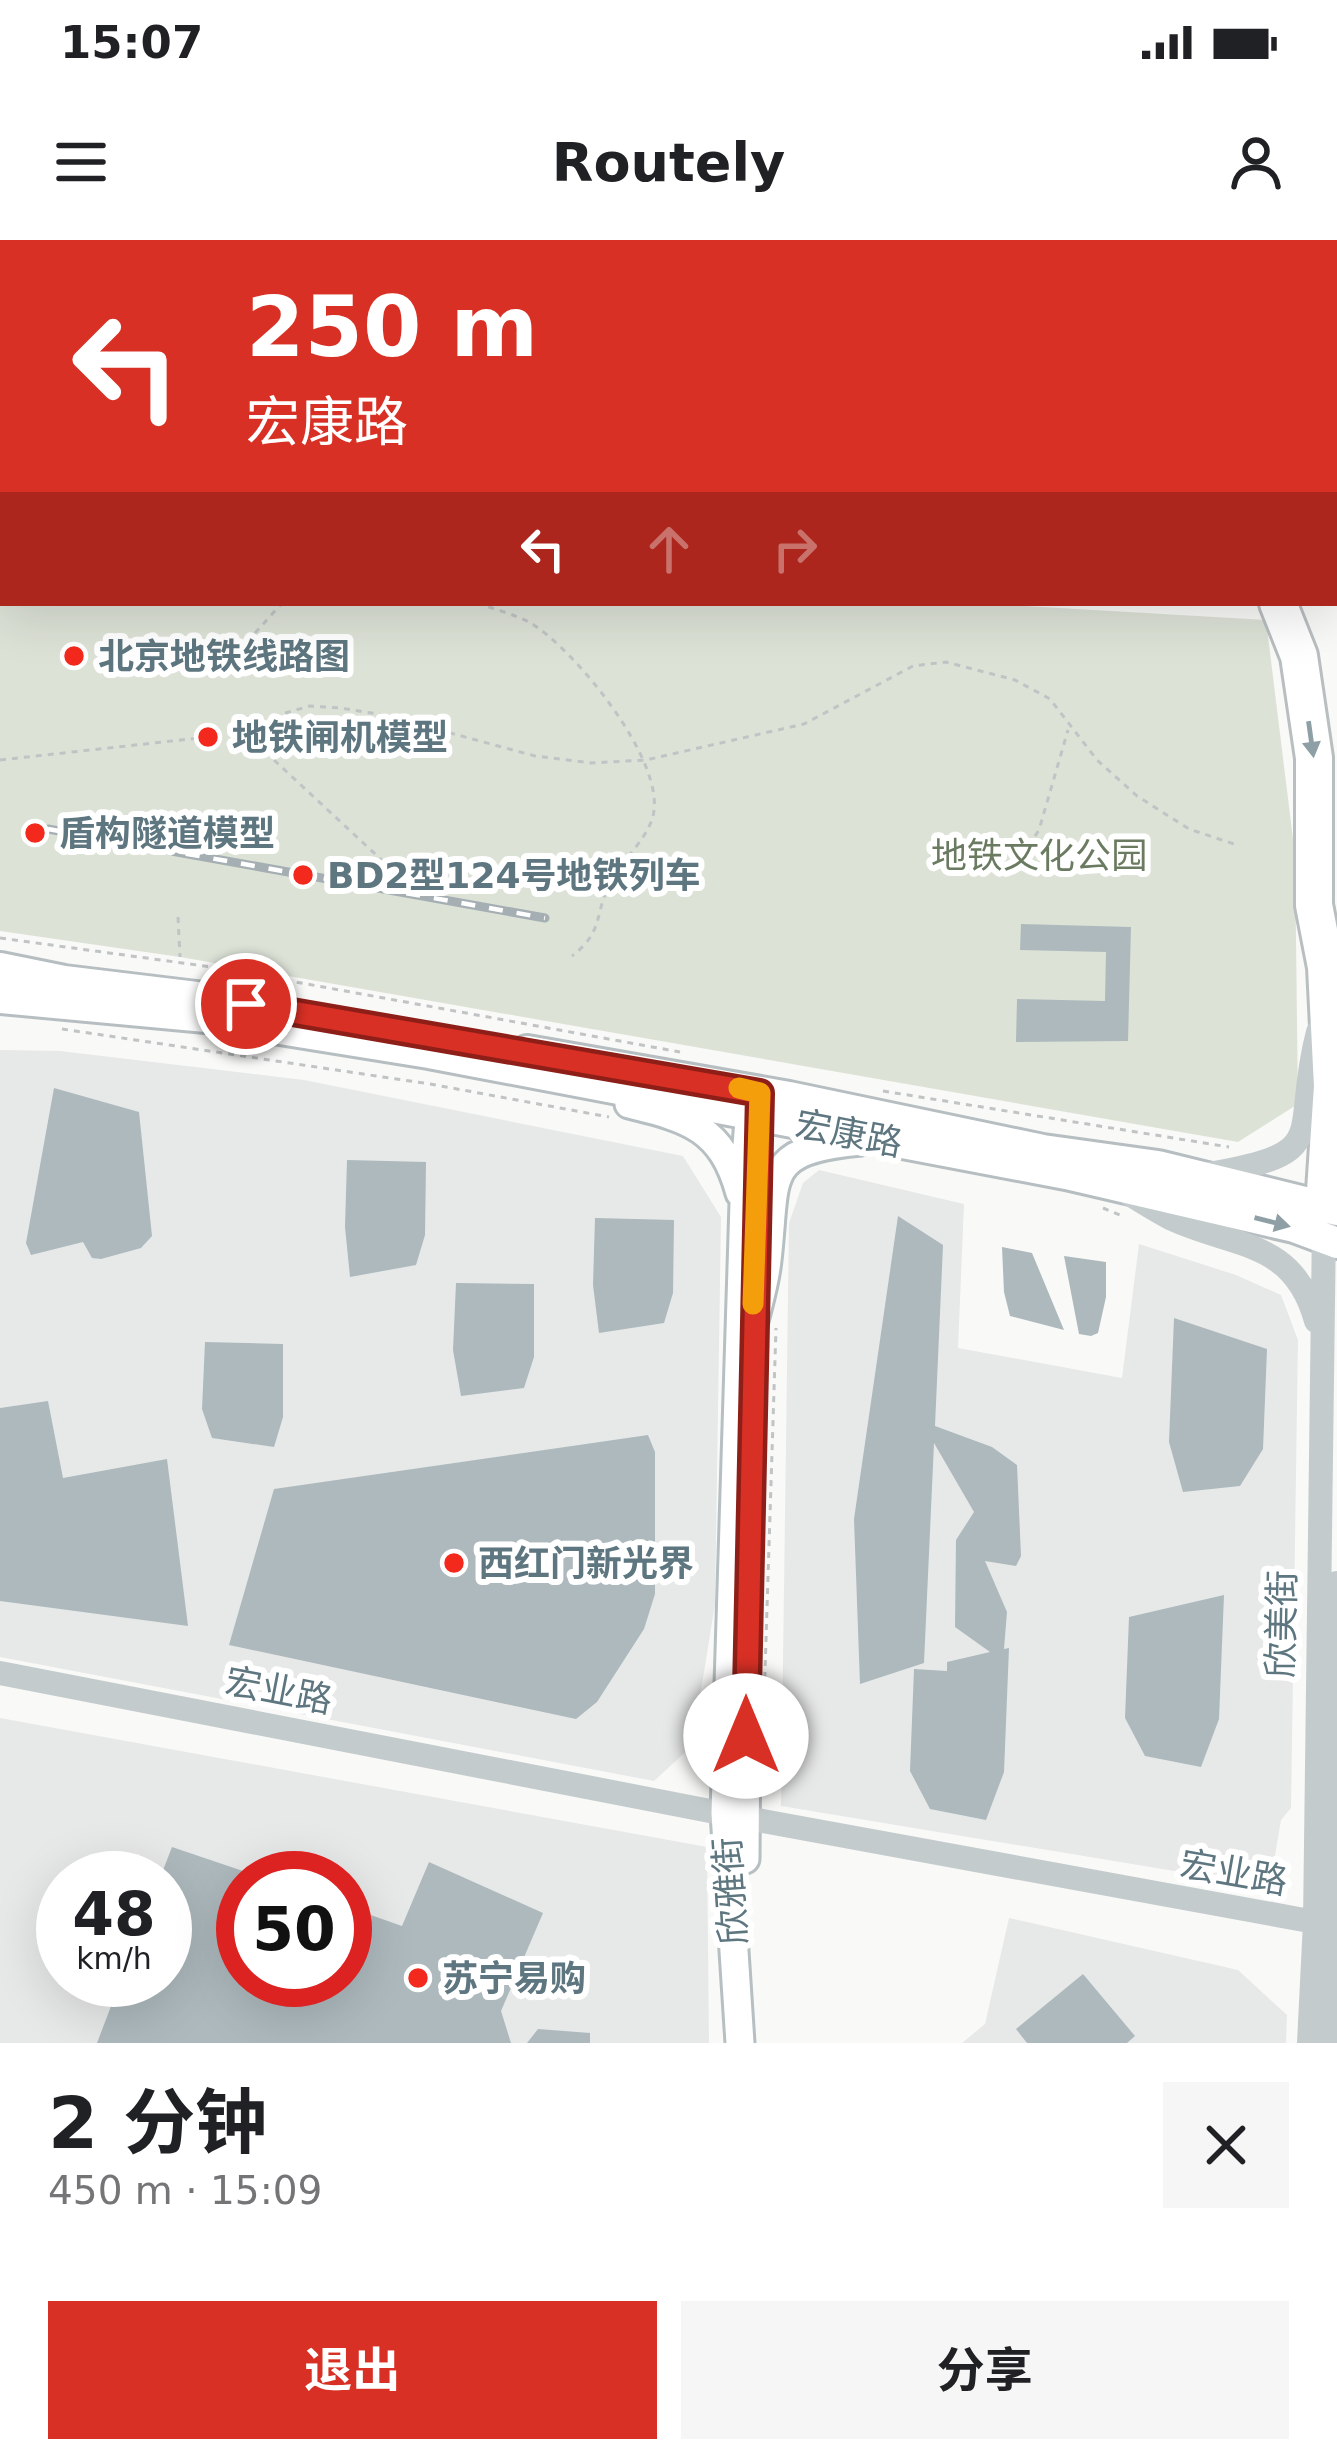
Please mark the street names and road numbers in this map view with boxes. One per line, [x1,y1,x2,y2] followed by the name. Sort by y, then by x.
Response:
[792,1103,906,1164] street label: 宏康路
[1260,1570,1303,1678] street label: 欣美街
[222,1660,336,1721] street label: 宏业路
[706,1836,755,1946] street label: 欣雅街
[1177,1843,1291,1902] street label: 宏业路

